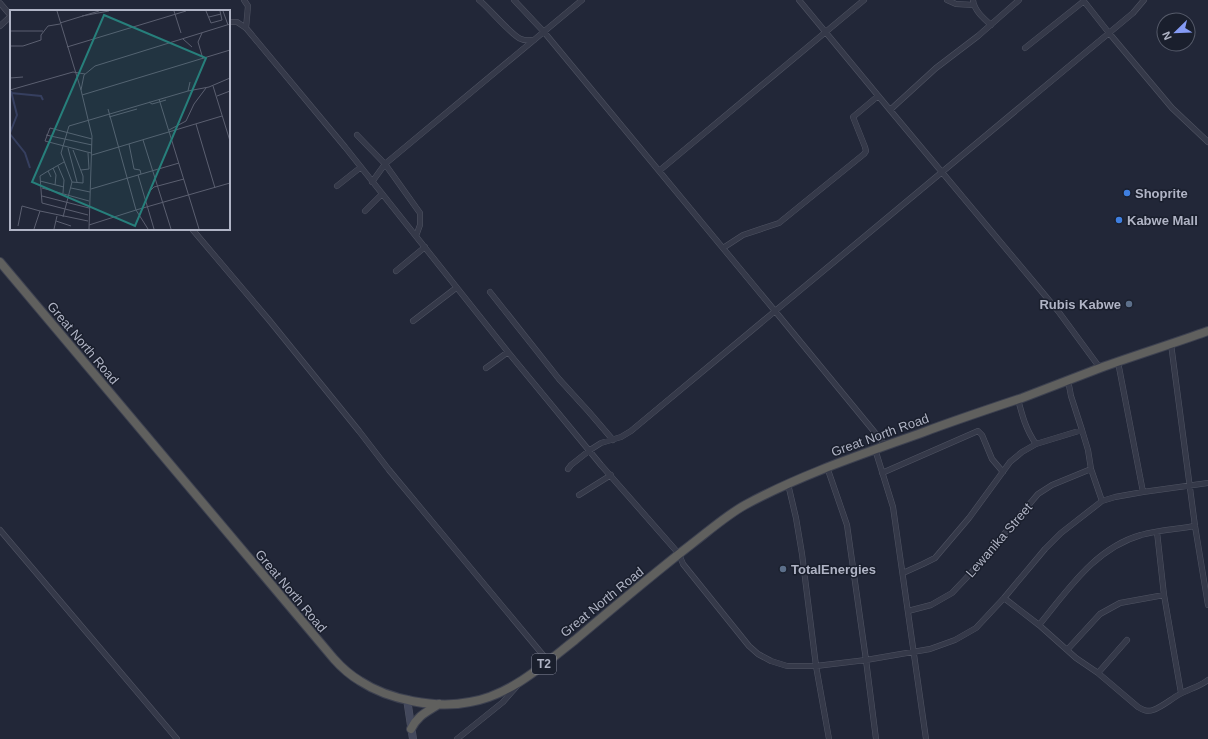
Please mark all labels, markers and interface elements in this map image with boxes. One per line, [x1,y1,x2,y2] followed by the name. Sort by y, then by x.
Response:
[10,10,230,230] inset map
[1156,12,1196,52] north arrow
[1160,30,1174,42] text: N
[1135,186,1188,201] place label: Shoprite
[1122,188,1132,198] marker: Shoprite
[1127,213,1198,228] place label: Kabwe Mall
[1114,215,1124,225] marker: Kabwe Mall
[1039,297,1121,312] place label: Rubis Kabwe
[44,299,122,387] street label: Great North Road
[1124,299,1134,309] marker: Rubis Kabwe
[829,410,931,460] street label: Great North Road
[963,500,1035,580] street label: Lewanika Street
[252,547,330,635] street label: Great North Road
[791,562,876,577] place label: TotalEnergies
[557,564,647,640] street label: Great North Road
[778,564,788,574] marker: TotalEnergies
[532,654,556,674] road number: T2

